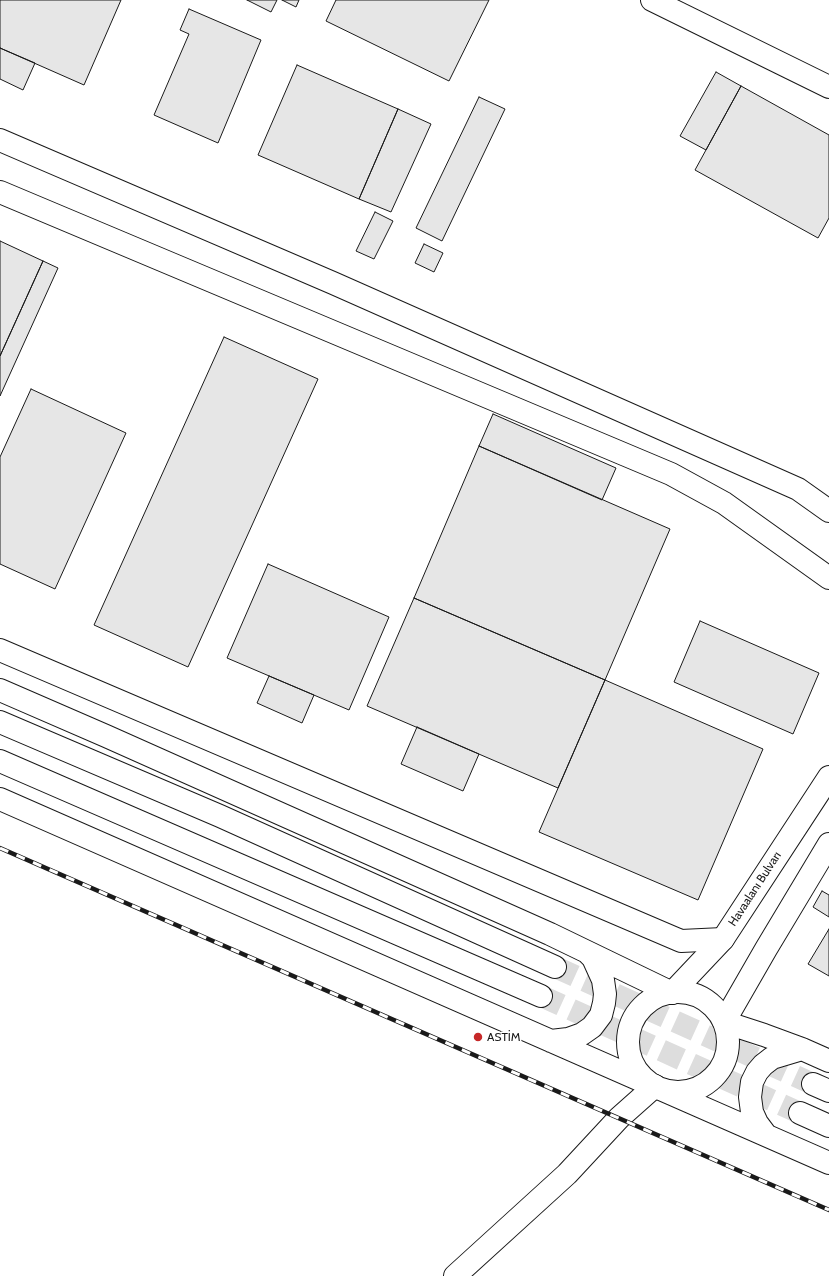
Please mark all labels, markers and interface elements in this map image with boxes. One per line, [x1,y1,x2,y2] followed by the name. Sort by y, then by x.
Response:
[726,849,784,929] street label: Havaalanı Bulvarı
[487,1030,521,1044] place label: ASTİM
[472,1031,484,1043] marker: ASTİM

